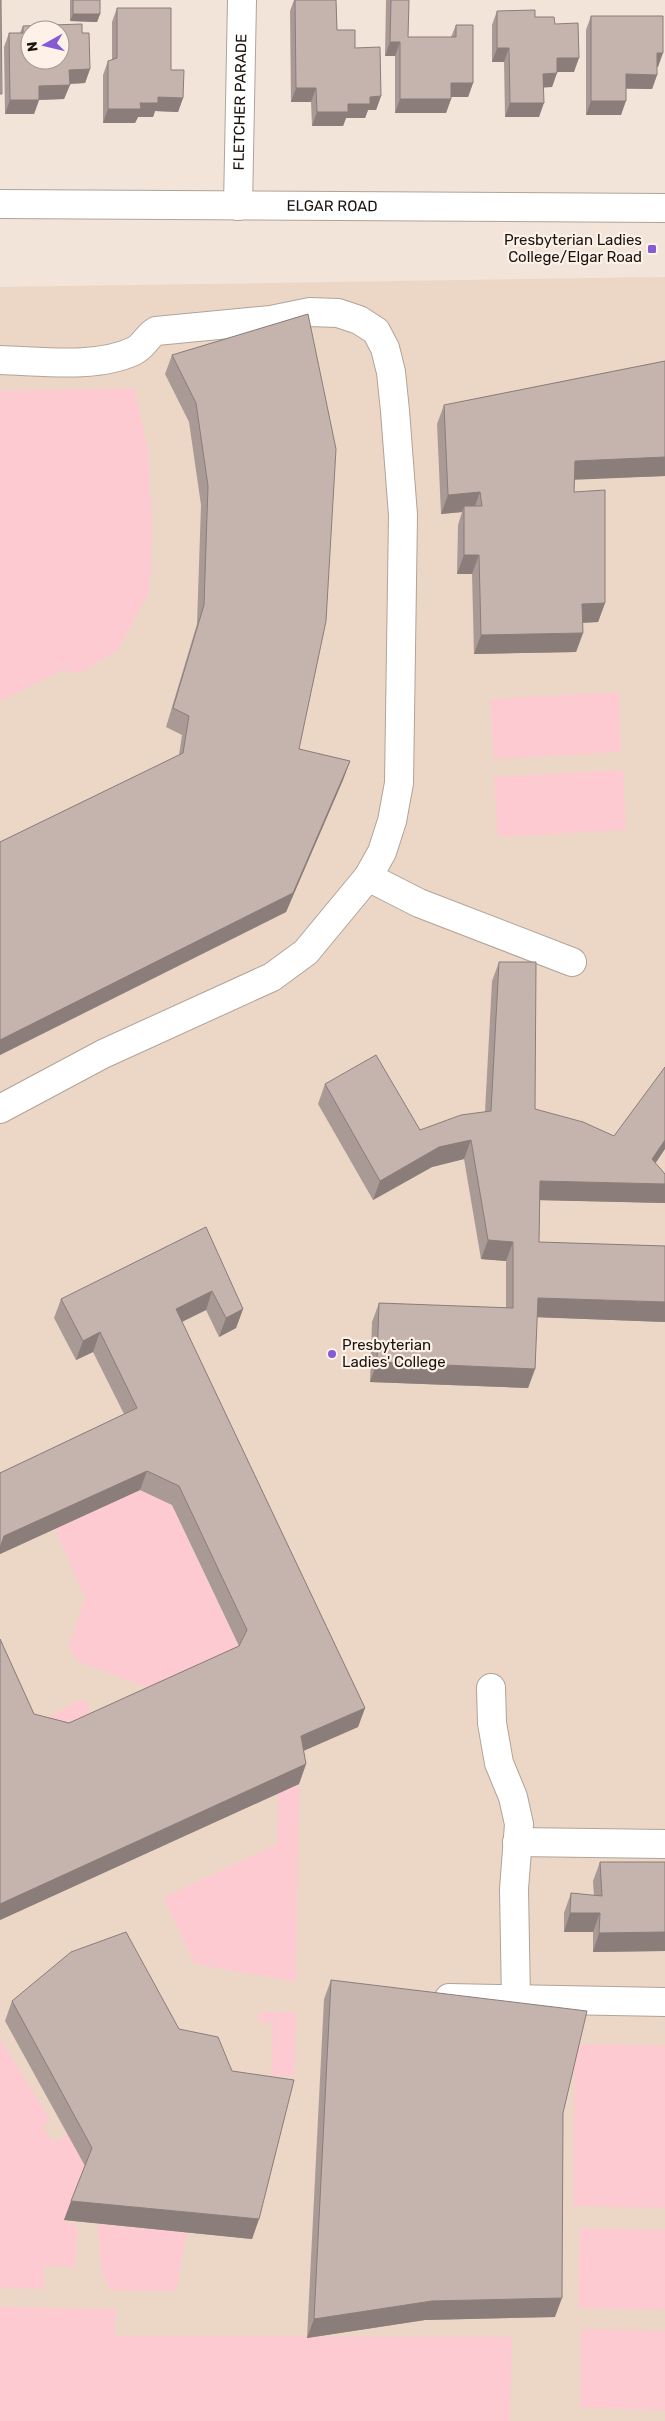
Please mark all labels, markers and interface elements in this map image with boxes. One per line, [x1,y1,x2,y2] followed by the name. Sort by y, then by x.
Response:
[20,20,70,70] north arrow
[230,34,250,170] street label: FLETCHER PARADE
[24,41,42,53] text: N
[286,197,378,215] street label: ELGAR ROAD
[504,231,642,266] place label: Presbyterian Ladies College/Elgar Road
[646,243,658,255] marker: Presbyterian Ladies College/Elgar Road
[342,1336,446,1371] place label: Presbyterian Ladies' College
[326,1348,338,1360] marker: Presbyterian Ladies' College

